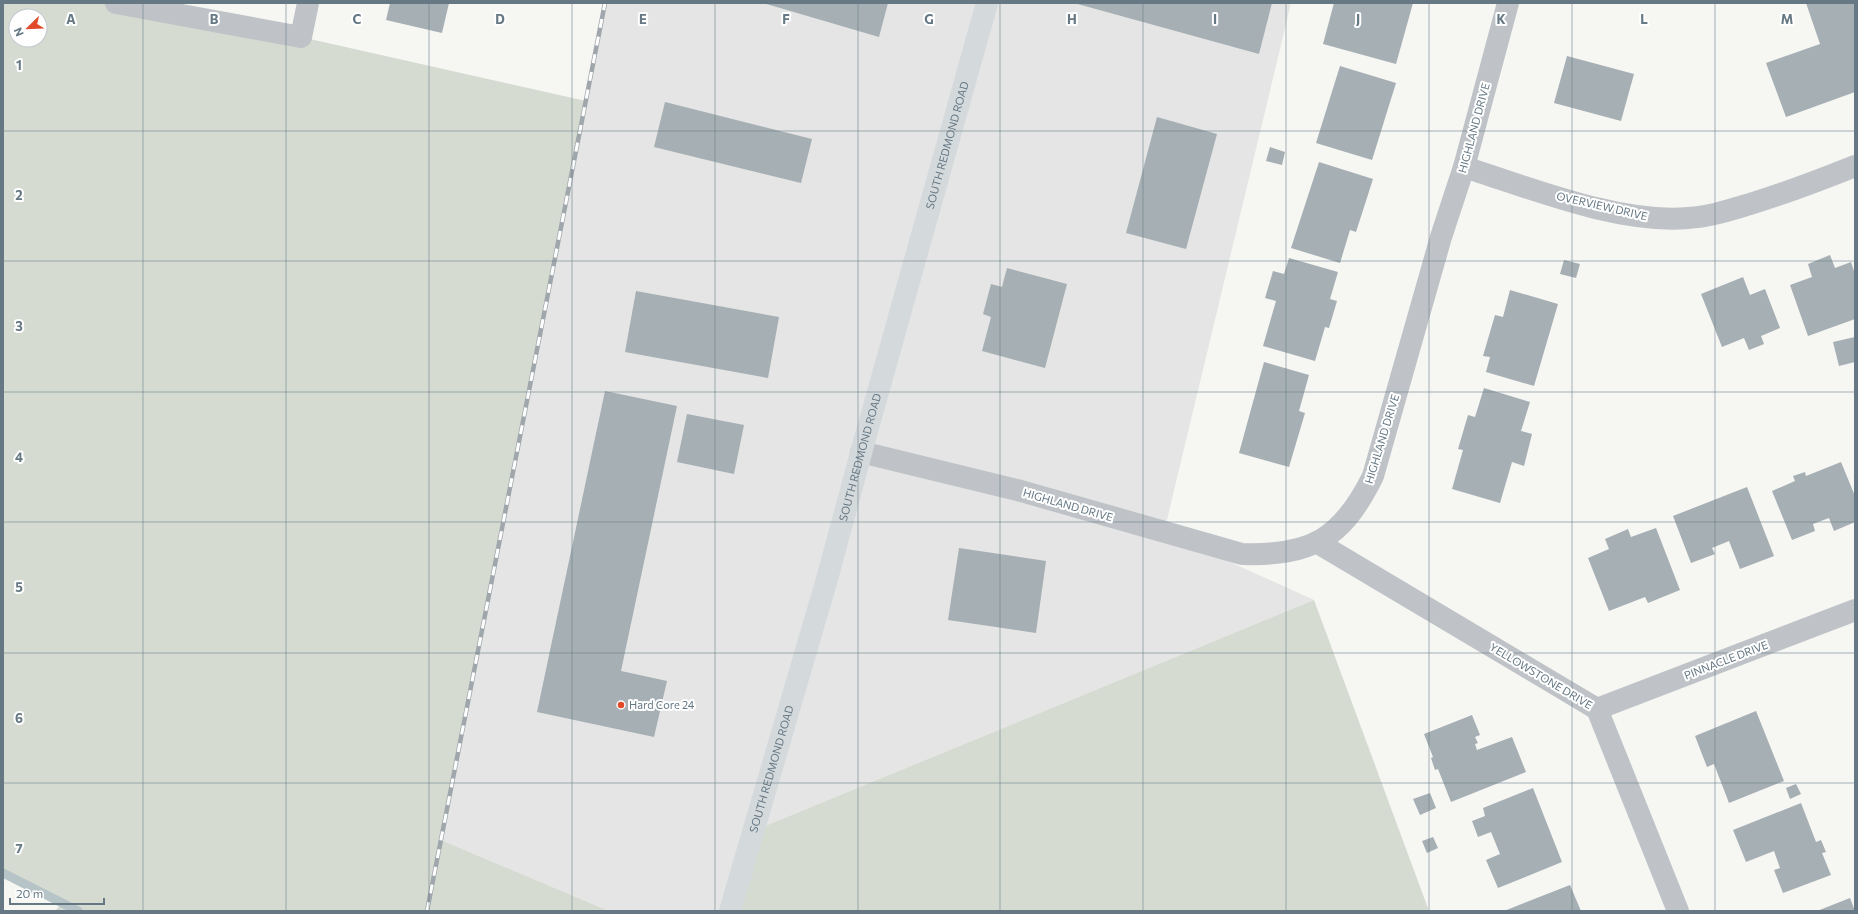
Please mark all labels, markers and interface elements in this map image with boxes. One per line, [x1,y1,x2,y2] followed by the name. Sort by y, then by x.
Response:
[8,8,48,48] north arrow
[66,11,76,27] text: A
[210,11,219,27] text: B
[353,11,362,27] text: C
[495,11,505,27] text: D
[639,11,647,27] text: E
[782,11,790,27] text: F
[924,11,934,27] text: G
[1067,11,1077,27] text: H
[1213,11,1217,27] text: I
[1356,11,1360,27] text: J
[1496,11,1506,27] text: K
[1640,11,1648,27] text: L
[1781,11,1793,27] text: M
[11,26,26,38] text: N
[16,57,22,73] text: 1
[923,80,971,210] street label: SOUTH REDMOND ROAD
[1455,81,1492,174] street label: HIGHLAND DRIVE
[15,187,23,203] text: 2
[1555,189,1649,222] street label: OVERVIEW DRIVE
[15,318,23,334] text: 3
[836,392,883,523] street label: SOUTH REDMOND ROAD
[1362,393,1401,485] street label: HIGHLAND DRIVE
[15,449,23,465] text: 4
[1022,486,1114,524] street label: HIGHLAND DRIVE
[15,579,23,595] text: 5
[1682,638,1770,682] street label: PINNACLE DRIVE
[1488,640,1595,711] street label: YELLOWSTONE DRIVE
[629,698,695,711] place label: Hard Core 24
[616,700,626,710] marker: Hard Core 24
[746,704,796,834] street label: SOUTH REDMOND ROAD
[15,710,23,726] text: 6
[15,840,23,856] text: 7
[10,880,104,906] scale bar
[16,886,43,900] text: 20 m

